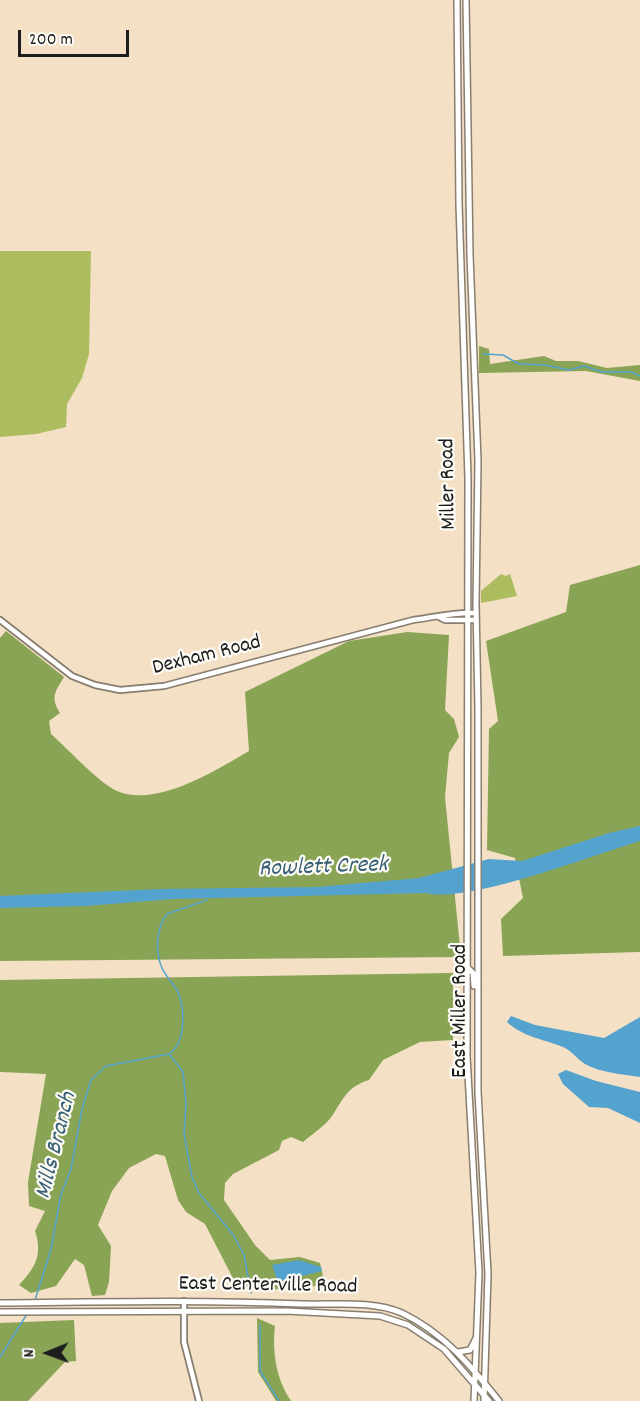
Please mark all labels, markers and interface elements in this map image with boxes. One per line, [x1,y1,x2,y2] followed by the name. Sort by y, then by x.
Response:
[21,18,132,56] scale bar
[29,28,73,53] text: 200 m
[436,438,464,530] street label: Miller Road
[150,631,264,683] street label: Dexham Road
[258,852,388,886] water label: Rowlett Creek
[449,944,475,1078] street label: East Miller Road
[31,1090,85,1202] water label: Mills Branch
[178,1272,358,1302] street label: East Centerville Road
[18,1323,78,1383] north arrow
[18,1349,41,1357] text: N

